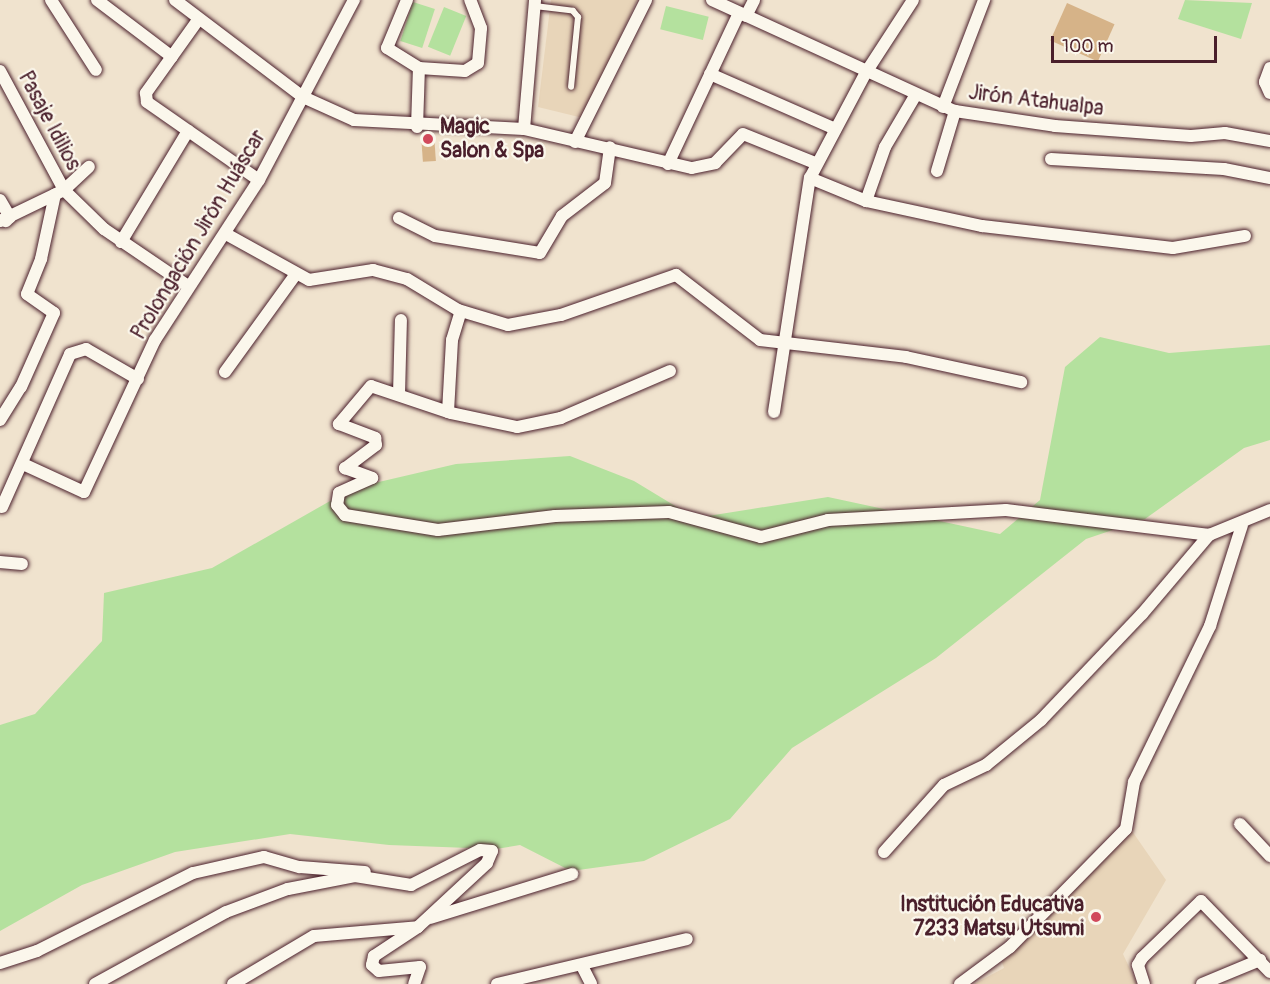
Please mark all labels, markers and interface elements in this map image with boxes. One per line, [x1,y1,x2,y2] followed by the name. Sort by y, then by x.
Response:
[1054,24,1220,62] scale bar
[1062,35,1114,58] text: 100 m
[12,67,86,175] street label: Pasaje Idilios
[967,80,1105,122] street label: Jirón Atahualpa
[440,114,544,164] place label: Magic Salon & Spa
[126,126,272,344] street label: Prolongación Jirón Huáscar
[421,132,435,146] marker: Magic Salon & Spa
[900,892,1084,942] place label: Institución Educativa 7233 Matsu Utsumi
[1089,910,1103,924] marker: Institución Educativa 7233 Matsu Utsumi

